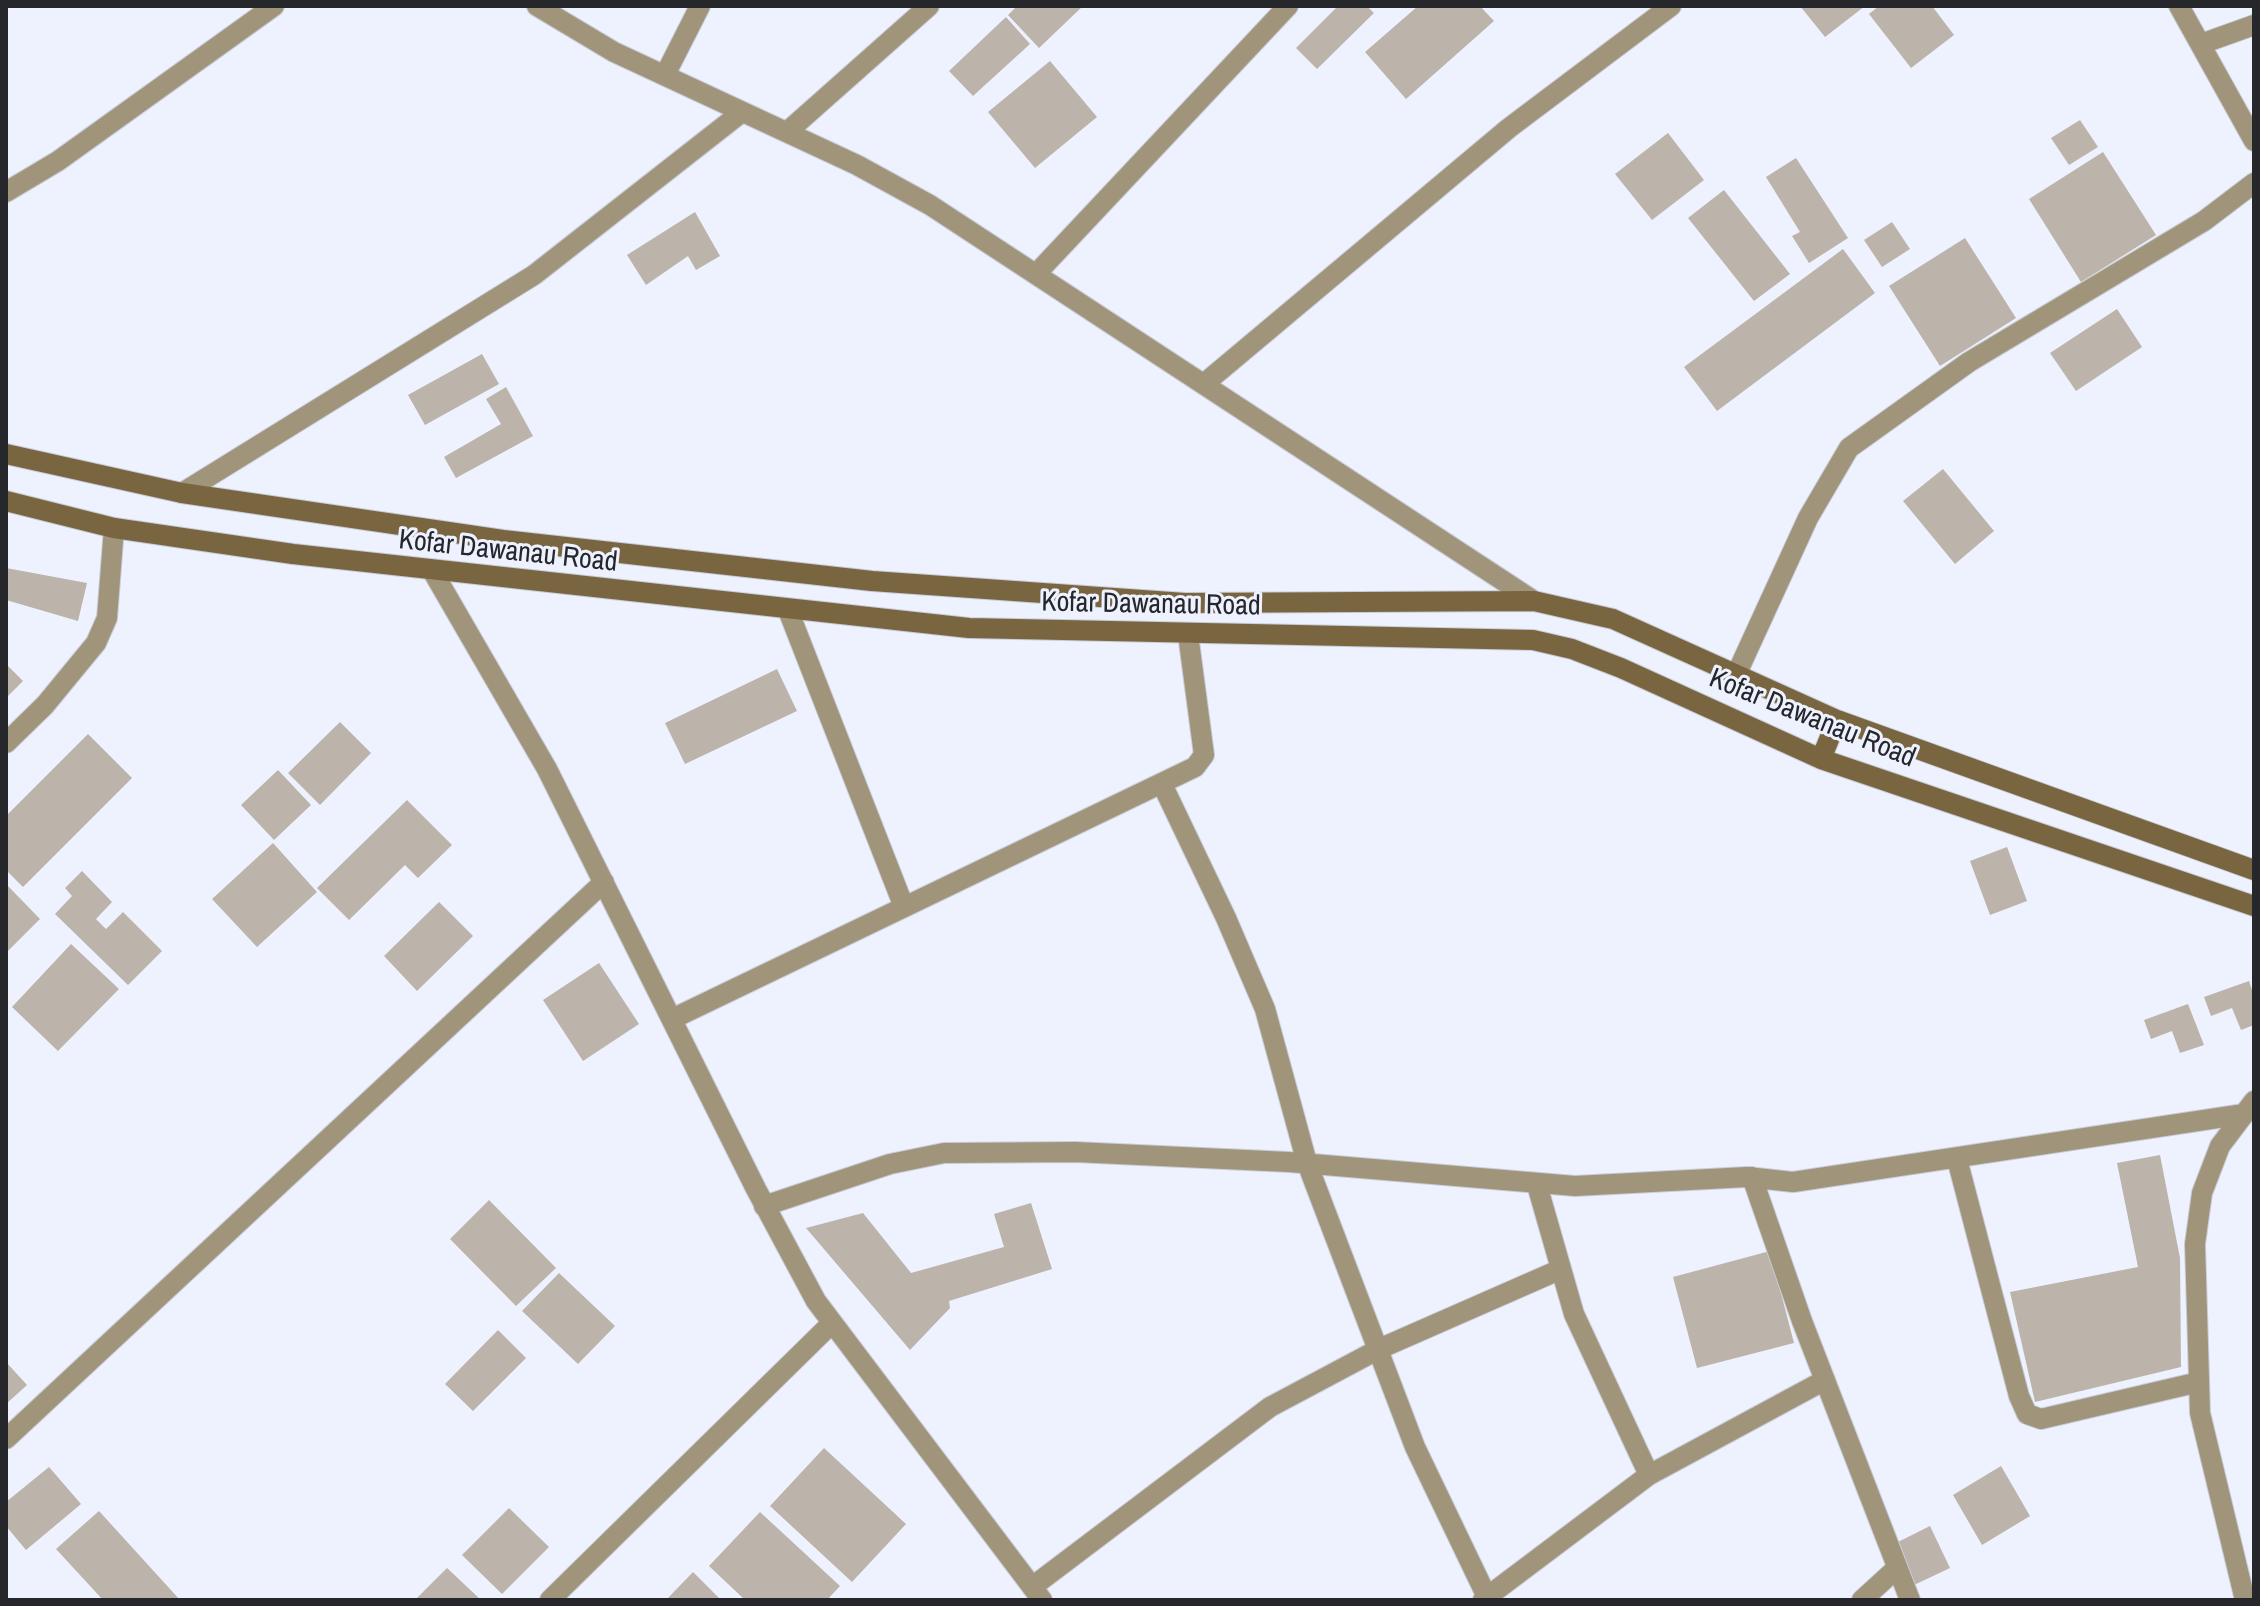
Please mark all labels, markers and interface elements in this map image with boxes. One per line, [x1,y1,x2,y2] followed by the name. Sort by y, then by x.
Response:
[397,524,619,580] street label: Kofar Dawanau Road
[1041,586,1261,624] street label: Kofar Dawanau Road
[1704,662,1920,776] street label: Kofar Dawanau Road

